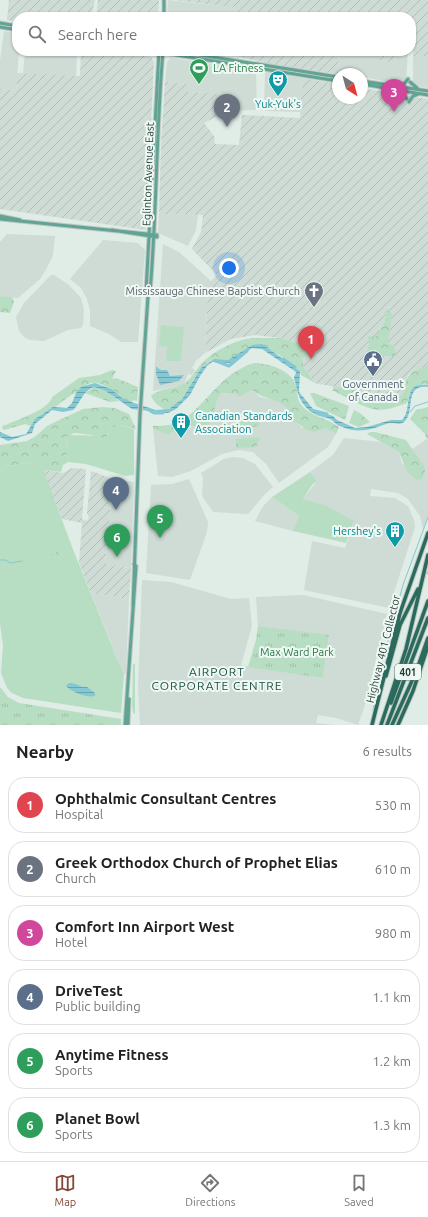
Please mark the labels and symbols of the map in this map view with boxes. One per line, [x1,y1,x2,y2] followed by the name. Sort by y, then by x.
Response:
[188,57,210,85] sports icon: LA Fitness
[213,62,263,74] place label: LA Fitness
[332,68,368,104] north arrow
[267,69,289,97] theatre icon: Yuk-Yuk's
[381,79,407,112] pin: 3
[214,94,240,127] pin: 2
[255,98,301,110] place label: Yuk-Yuk's
[140,121,156,226] street label: Eglinton Avenue East
[219,258,239,278] your location
[303,280,325,308] church icon: Mississauga Chinese Baptist Church
[126,285,300,297] place label: Mississauga Chinese Baptist Church
[298,326,324,359] pin: 1
[362,349,384,377] public building icon: Government of Canada
[342,378,405,403] place label: Government of Canada
[195,410,293,435] place label: Canadian Standards Association
[170,411,192,439] building icon: Canadian Standards Association
[103,477,129,510] pin: 4
[147,505,173,538] pin: 5
[384,520,406,548] building icon: Hershey's
[104,524,130,557] pin: 6
[333,525,381,537] place label: Hershey's
[364,593,402,704] street label: Highway 401 Collector
[260,646,334,658] park label: Max Ward Park
[395,664,421,680] road number: 401
[151,665,283,692] district label: AIRPORT CORPORATE CENTRE

